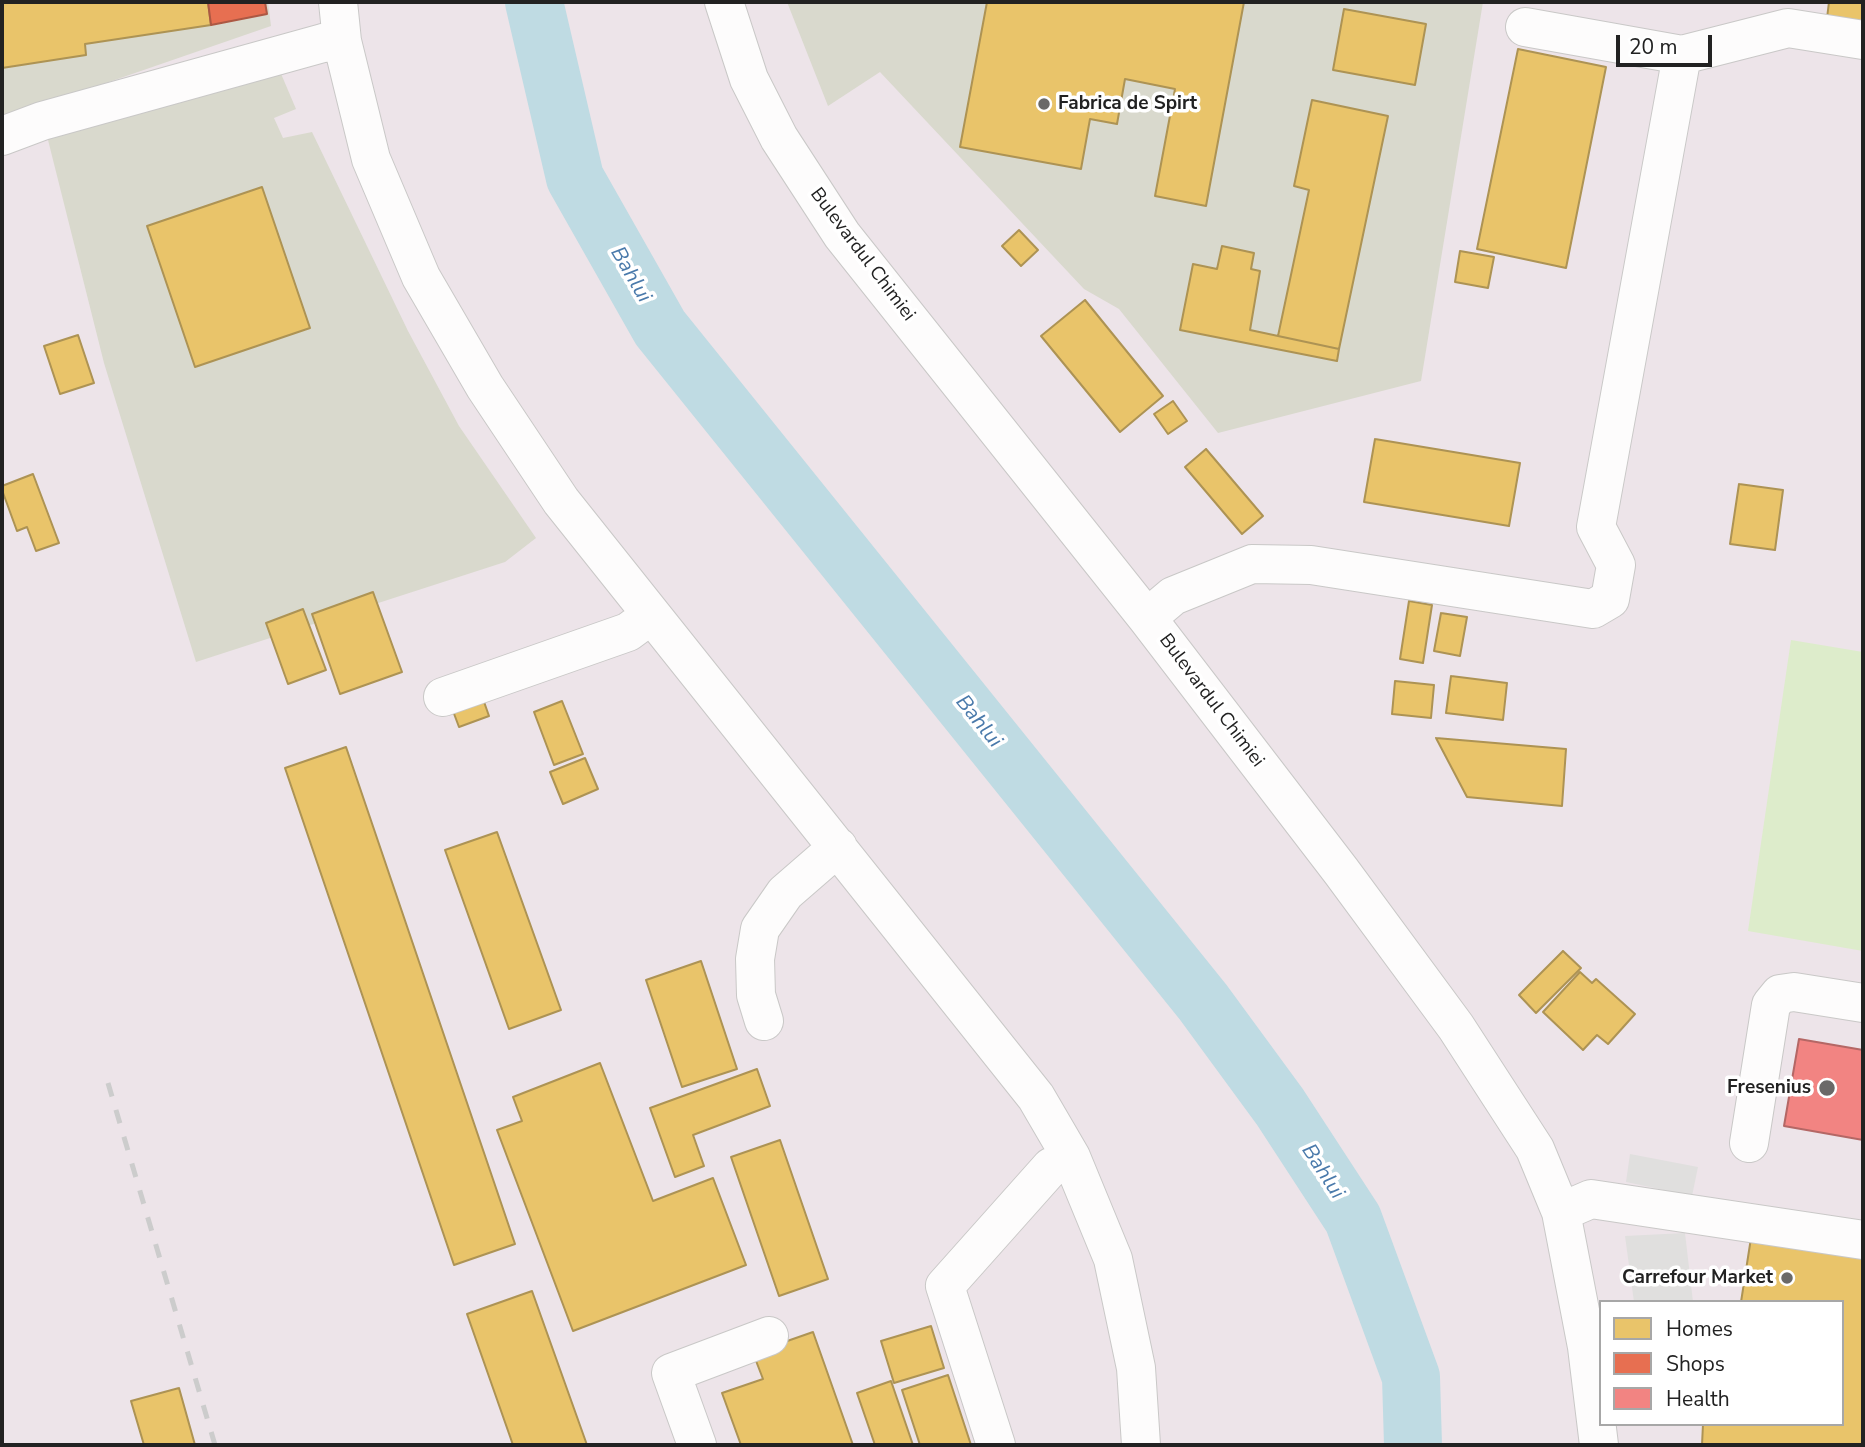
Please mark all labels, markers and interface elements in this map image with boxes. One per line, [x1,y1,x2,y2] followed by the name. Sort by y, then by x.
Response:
[1620,21,1716,65] scale bar
[1629,33,1678,61] text: 20 m
[1058,93,1197,115] place label: Fabrica de Spirt
[1036,96,1052,112] marker: Fabrica de Spirt
[805,184,919,326] street label: Bulevardul Chimiei
[604,243,656,307] water label: Bahlui
[1154,630,1268,772] street label: Bulevardul Chimiei
[949,691,1007,753] water label: Bahlui
[1727,1077,1811,1099] place label: Fresenius
[1817,1078,1837,1098] marker: Fresenius
[1295,1140,1349,1204] water label: Bahlui
[1622,1267,1773,1289] place label: Carrefour Market
[1779,1270,1795,1286] marker: Carrefour Market
[1599,1300,1844,1426] legend
[1666,1315,1733,1343] text: Homes
[1666,1350,1725,1378] text: Shops
[1666,1385,1730,1413] text: Health

